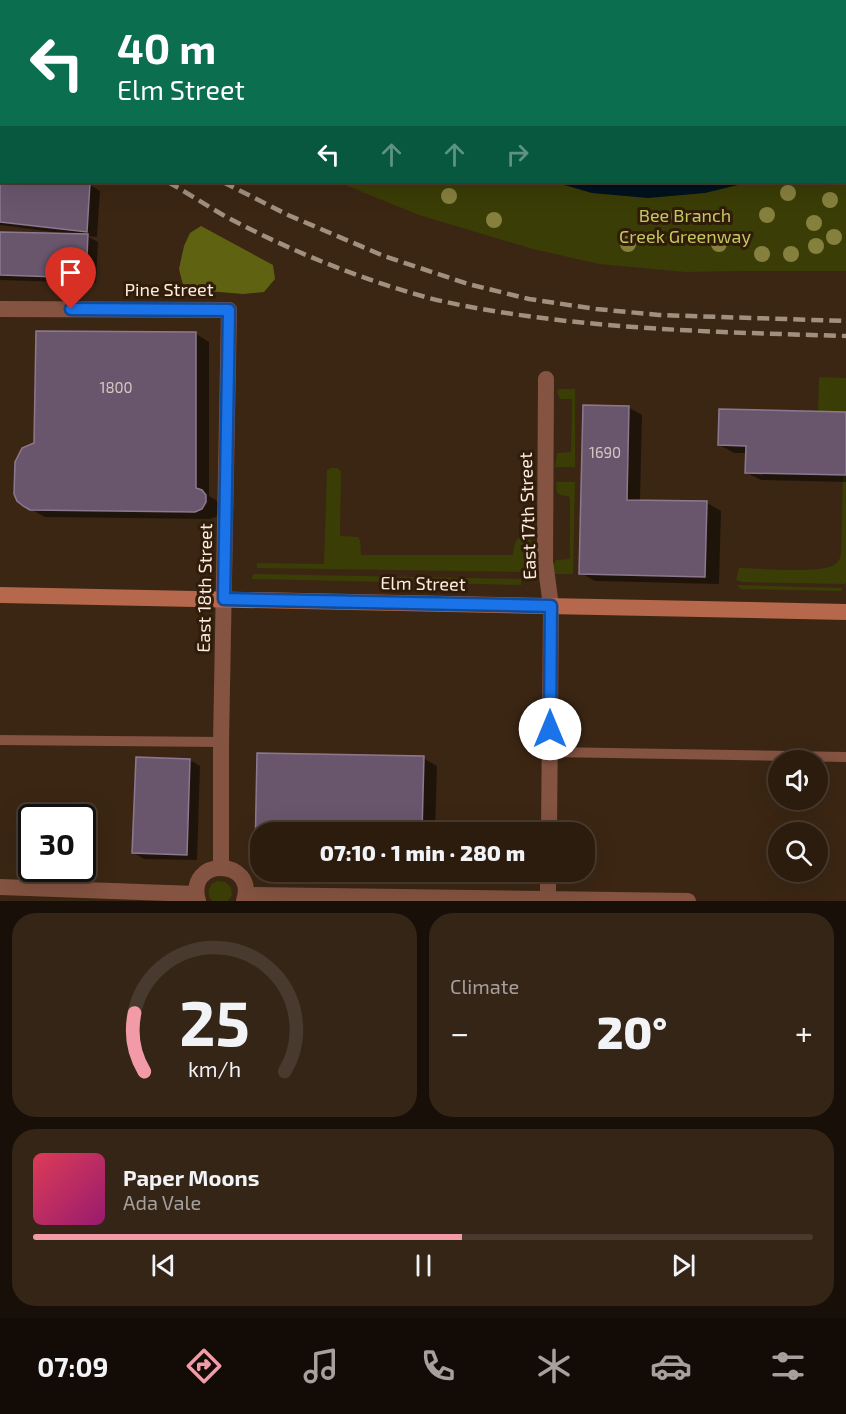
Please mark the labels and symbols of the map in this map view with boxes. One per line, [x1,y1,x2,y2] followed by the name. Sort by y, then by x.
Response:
[619,204,751,247] park label: Bee Branch Creek Greenway
[45,247,96,309] pin
[124,278,214,300] street label: Pine Street
[99,378,133,396] house number: 1800
[589,443,621,461] house number: 1690
[514,452,540,580] street label: East 17th Street
[192,523,216,653] street label: East 18th Street
[380,571,466,595] street label: Elm Street
[518,697,582,761] position arrow
[18,804,96,882] speed limit sign: 30

